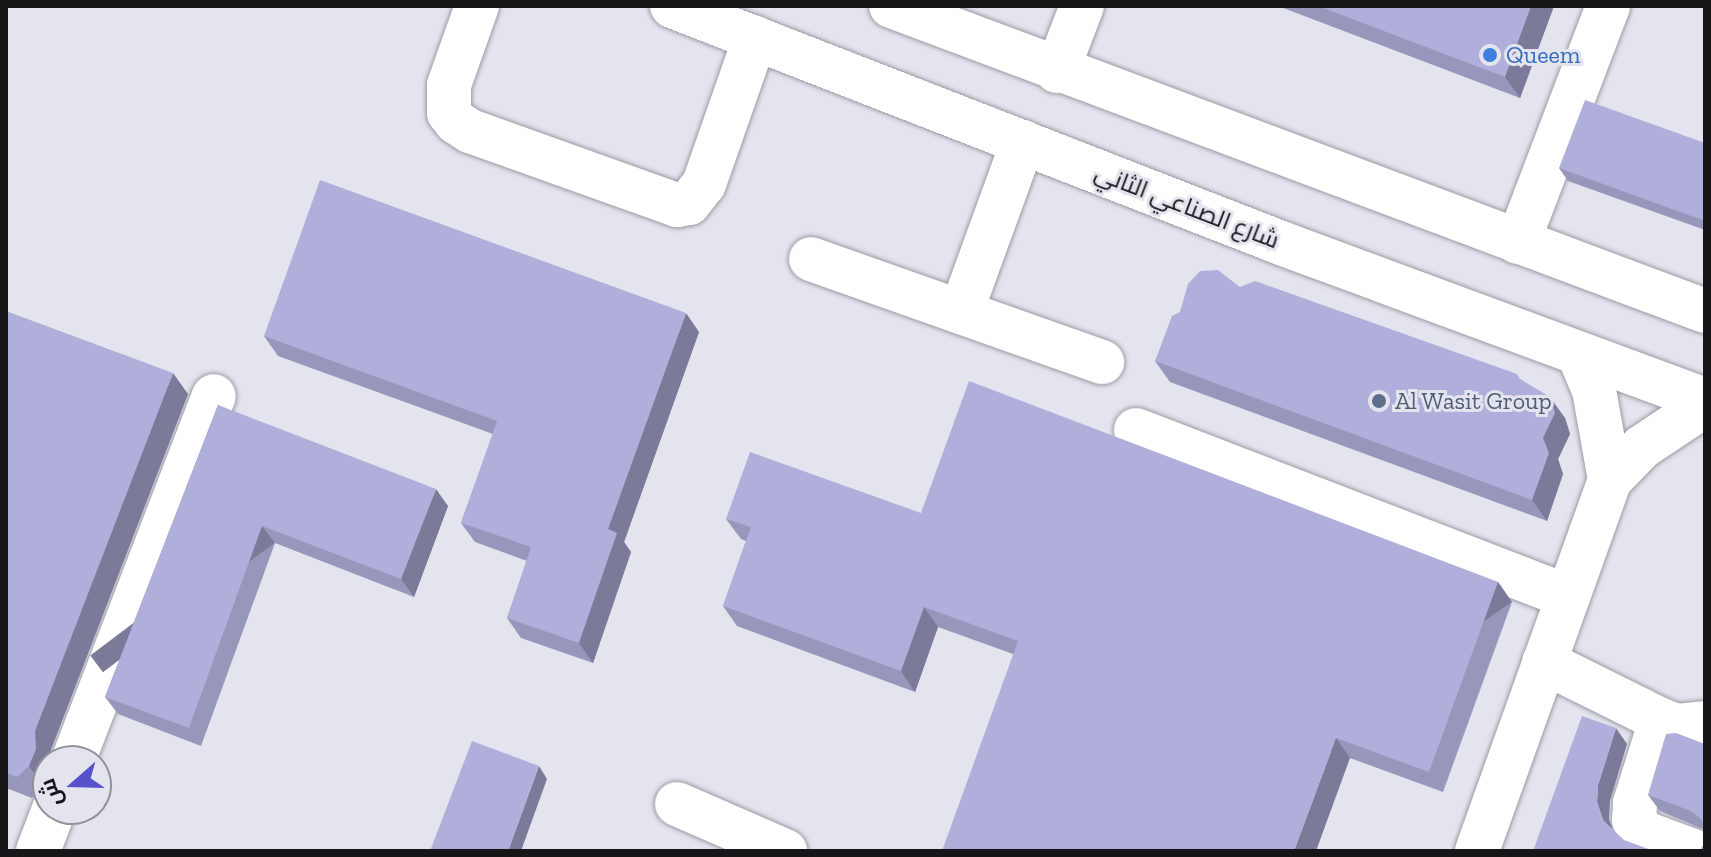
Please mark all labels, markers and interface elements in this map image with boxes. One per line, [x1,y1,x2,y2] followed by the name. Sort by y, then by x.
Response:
[1506,41,1580,69] place label: Queem
[1481,46,1499,64] marker: Queem
[1091,158,1283,254] street label: شارع الصناعي الثاني
[1395,387,1553,415] place label: Al Wasit Group
[1370,392,1388,410] marker: Al Wasit Group
[32,745,112,825] north arrow
[33,775,68,811] text: ش

